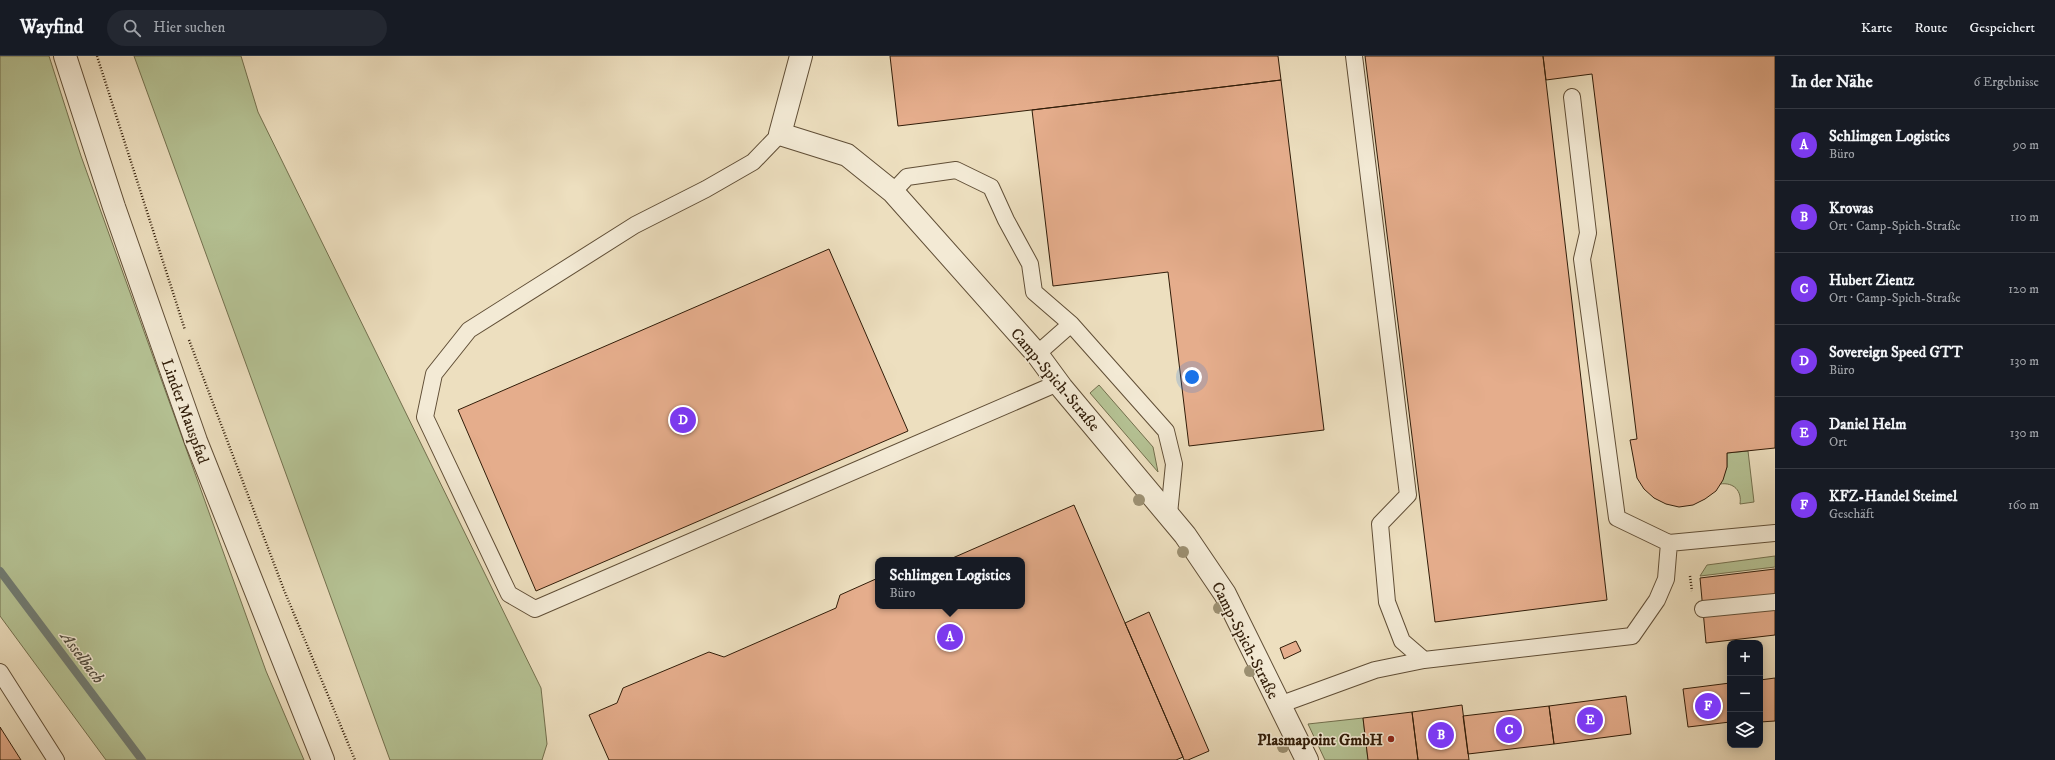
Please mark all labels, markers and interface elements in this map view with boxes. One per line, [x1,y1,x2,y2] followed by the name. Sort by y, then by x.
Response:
[107,10,387,46] search box
[20,16,83,39] text: Wayfind
[121,17,143,39] icon: search
[153,18,225,37] text: Hier suchen
[1861,19,1892,37] text: Karte
[1914,19,1947,37] text: Route
[1969,19,2035,37] text: Gespeichert
[1791,71,1873,93] text: In der Nähe
[1973,74,2039,90] text: 6 Ergebnisse
[1829,127,1950,146] text: Schlimgen Logistics
[1800,137,1808,153] text: A
[2013,137,2039,153] text: 90 m
[1829,146,1855,162] text: Büro
[1829,199,1873,218] text: Krowas
[1800,209,1808,225] text: B
[2010,209,2039,225] text: 110 m
[1829,218,1961,234] text: Ort · Camp-Spich-Straße
[1829,271,1914,290] text: Hubert Zientz
[1800,281,1808,297] text: C
[2008,281,2039,297] text: 120 m
[1829,290,1961,306] text: Ort · Camp-Spich-Straße
[1006,324,1105,436] street label: Camp-Spich-Straße
[1829,343,1963,362] text: Sovereign Speed GTT
[1799,353,1809,369] text: D
[2010,353,2039,369] text: 130 m
[157,356,213,467] street label: Linder Mauspfad
[1829,362,1855,378] text: Büro
[1182,367,1202,387] your location
[670,405,696,435] pin: D
[1829,415,1907,434] text: Daniel Helm
[1799,425,1809,441] text: E
[2010,425,2039,441] text: 130 m
[1829,434,1847,450] text: Ort
[1829,487,1957,506] text: KFZ-Handel Steimel
[1800,497,1808,513] text: F
[2008,497,2039,513] text: 160 m
[1829,506,1874,522] text: Geschäft
[875,557,1025,609] popup
[890,566,1010,585] text: Schlimgen Logistics
[1207,578,1283,703] street label: Camp-Spich-Straße
[890,585,915,601] text: Büro
[937,622,963,652] pin: A
[54,625,109,688] water label: Asselbach
[1727,640,1763,748] map controls
[1727,640,1763,676] button: +
[1727,676,1763,712] button: −
[1695,691,1721,721] pin: F
[1577,705,1603,735] pin: E
[1727,712,1763,748] button: layers
[1496,715,1522,745] pin: C
[1428,720,1454,750] pin: B
[1257,730,1384,750] place label: Plasmapoint GmbH
[1386,734,1396,744] marker: Plasmapoint GmbH

